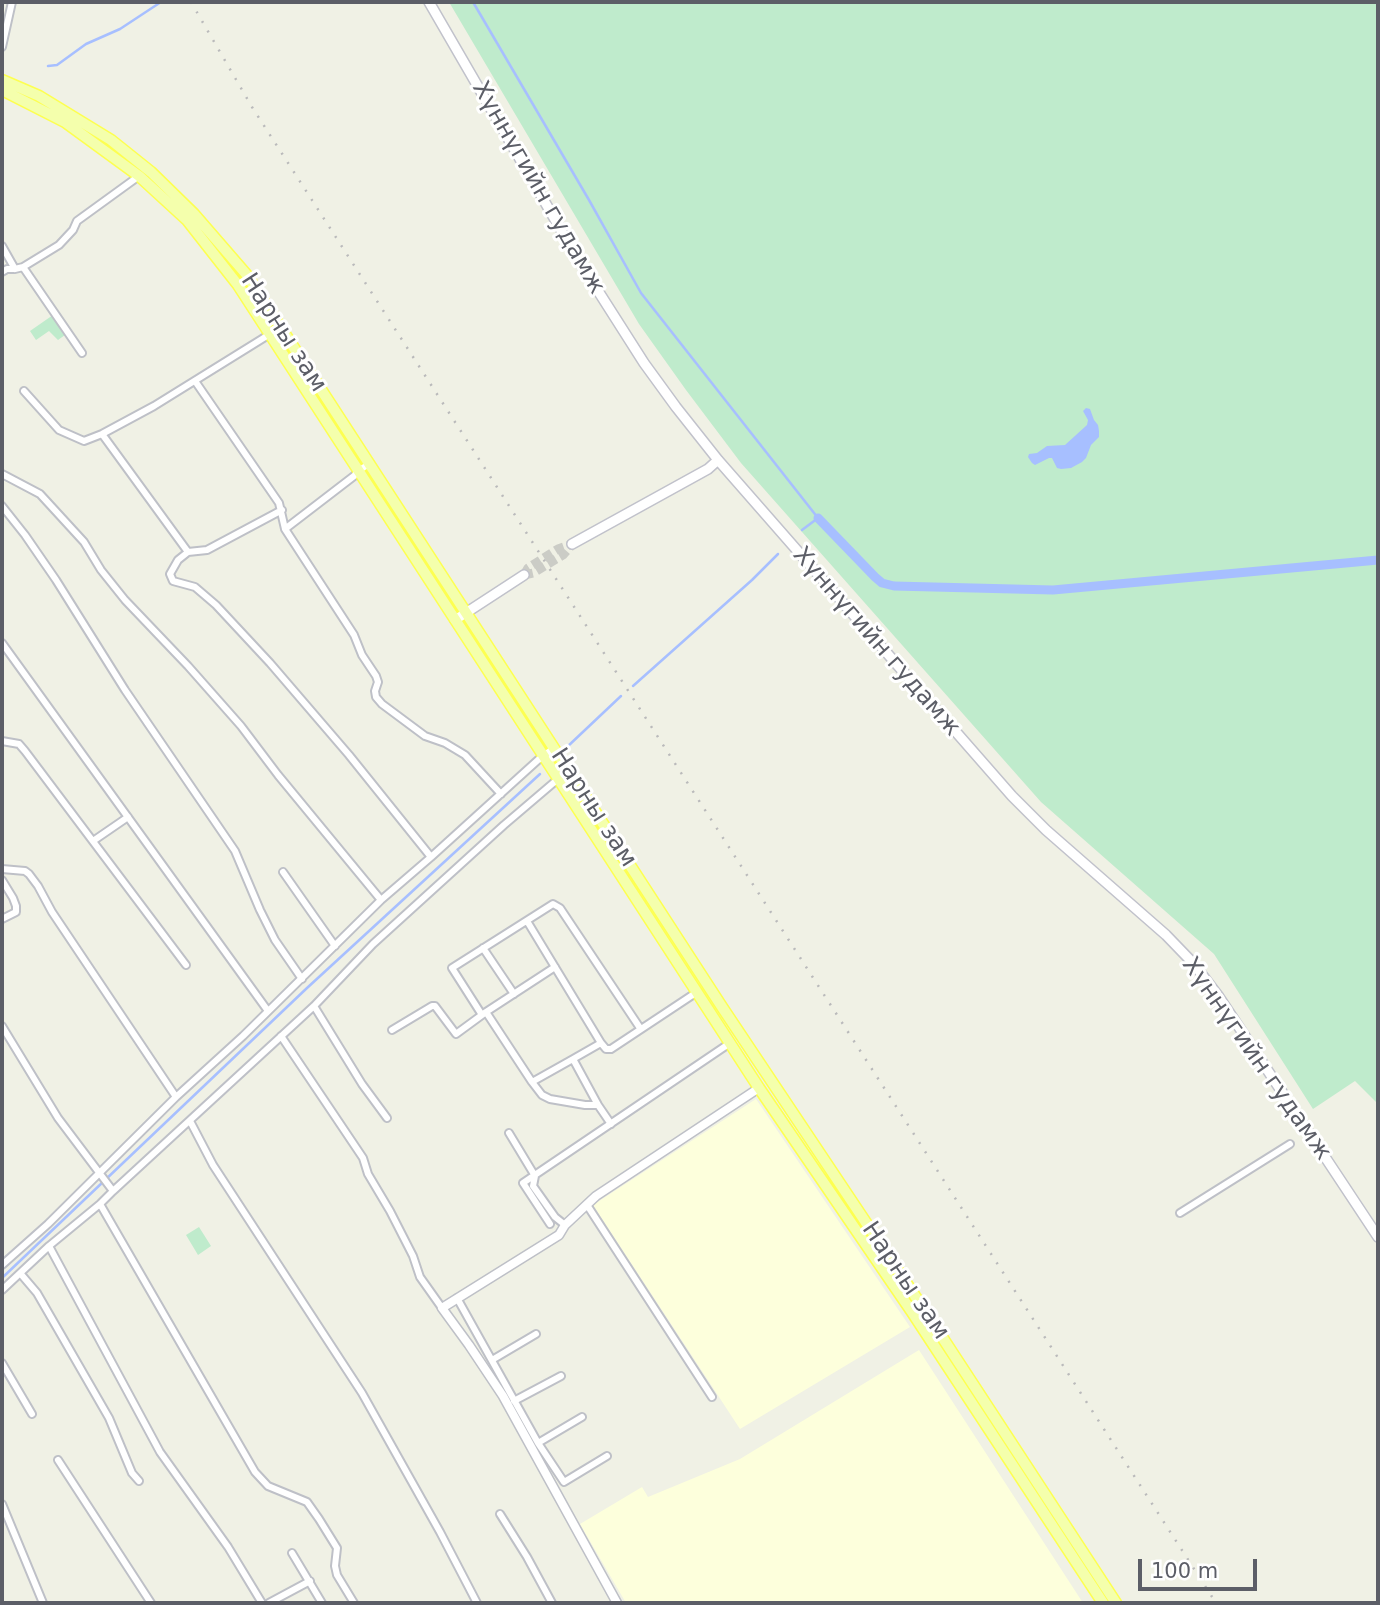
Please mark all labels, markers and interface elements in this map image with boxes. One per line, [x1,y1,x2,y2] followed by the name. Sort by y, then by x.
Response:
[465,76,611,300] street label: Хүннүгийн гудамж
[234,268,332,398] street label: Нарны зам
[786,542,966,742] street label: Хүннүгийн гудамж
[544,743,642,873] street label: Нарны зам
[1175,952,1337,1166] street label: Хүннүгийн гудамж
[855,1217,955,1345] street label: Нарны зам
[1142,1546,1261,1590] scale bar
[1151,1559,1218,1583] text: 100 m

